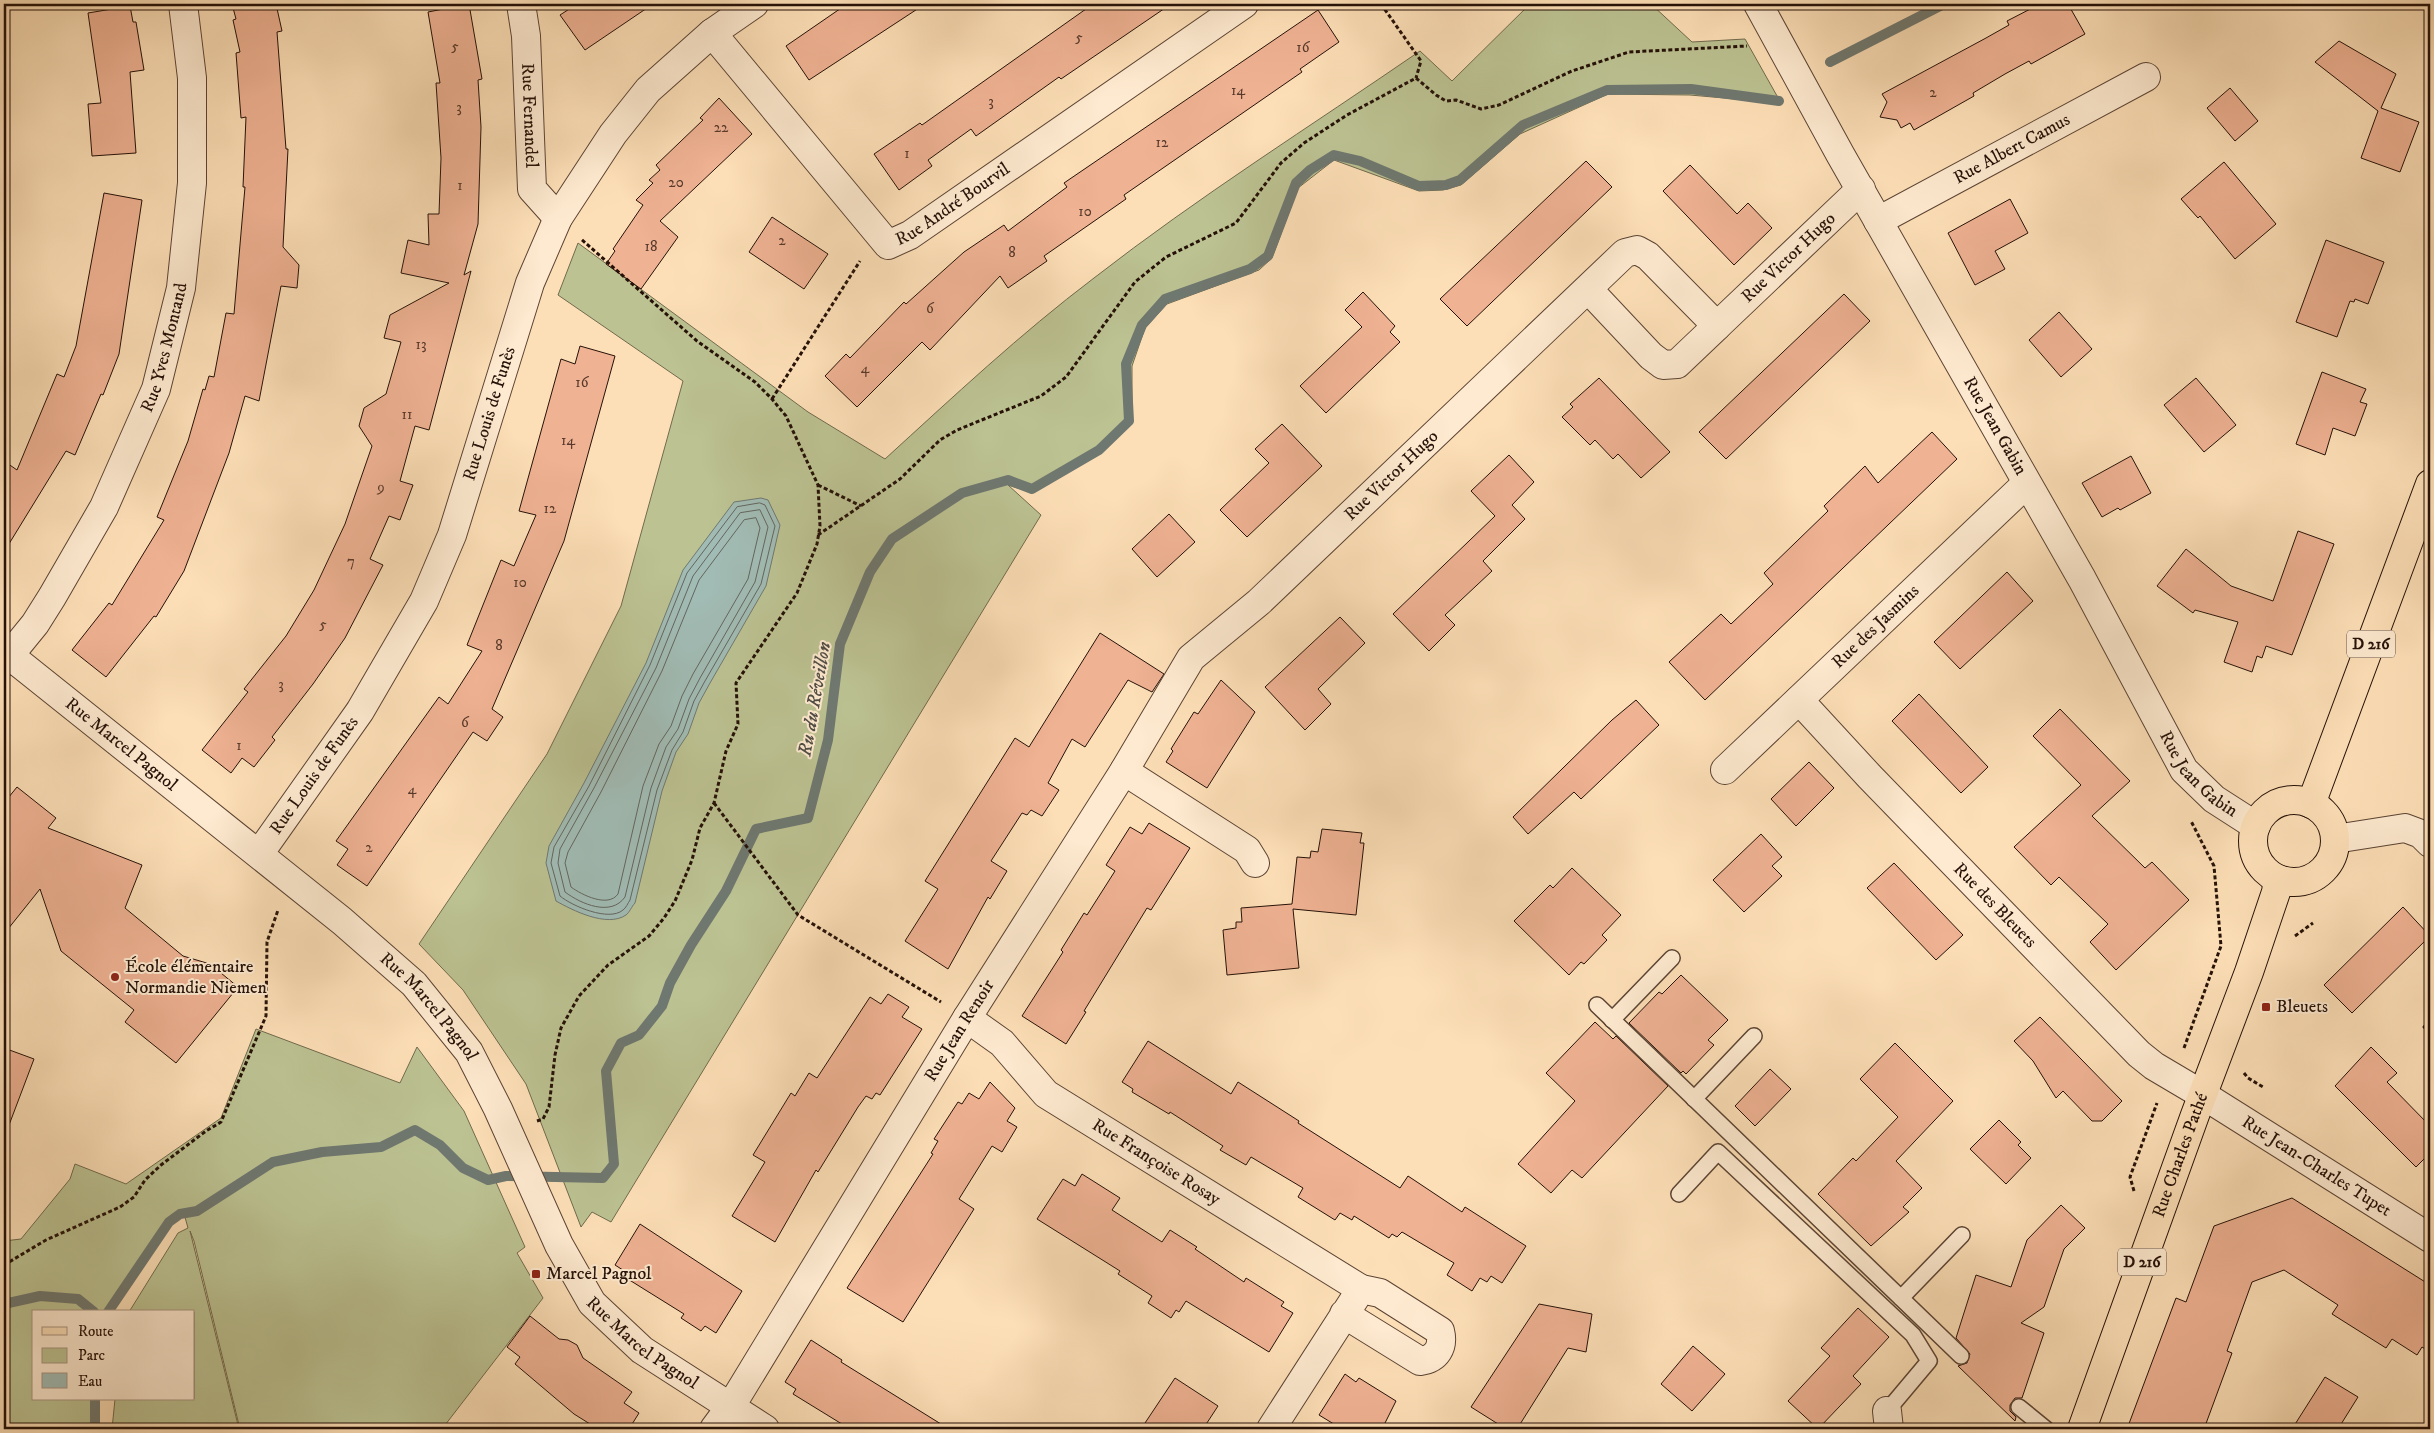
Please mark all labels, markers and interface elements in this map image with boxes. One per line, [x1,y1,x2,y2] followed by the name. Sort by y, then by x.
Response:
[1075,28,1083,47] house number: 5
[451,37,459,56] house number: 5
[1296,38,1311,57] house number: 16
[516,63,542,169] street label: Rue Fernandel
[1231,81,1245,100] house number: 14
[1929,83,1937,102] house number: 2
[988,92,994,111] house number: 3
[456,98,462,117] house number: 3
[1950,109,2074,189] street label: Rue Albert Camus
[714,118,729,137] house number: 22
[1156,133,1169,152] house number: 12
[904,144,910,163] house number: 1
[892,158,1015,251] street label: Rue André Bourvil
[668,173,684,192] house number: 20
[457,176,463,195] house number: 1
[1078,202,1092,221] house number: 10
[1737,208,1841,308] street label: Rue Victor Hugo
[778,231,786,250] house number: 2
[644,237,658,256] house number: 18
[1008,243,1016,262] house number: 8
[136,282,192,416] street label: Rue Yves Montand
[926,299,935,318] house number: 6
[415,335,427,354] house number: 13
[458,344,521,484] street label: Rue Louis de Funès
[861,359,870,378] house number: 4
[575,373,590,392] house number: 16
[1958,373,2032,480] street label: Rue Jean Gabin
[401,405,413,424] house number: 11
[1340,425,1443,526] street label: Rue Victor Hugo
[561,431,575,450] house number: 14
[376,478,385,497] house number: 9
[544,499,557,518] house number: 12
[347,552,355,571] house number: 7
[513,573,527,592] house number: 10
[1827,580,1924,673] street label: Rue des Jasmins
[319,615,327,634] house number: 5
[2347,630,2395,658] road number: D 216
[495,636,503,655] house number: 8
[793,640,836,759] water label: Ru du Réveillon
[278,675,284,694] house number: 3
[61,693,182,797] street label: Rue Marcel Pagnol
[265,712,364,839] street label: Rue Louis de Funès
[461,713,470,732] house number: 6
[2154,727,2242,822] street label: Rue Jean Gabin
[236,736,242,755] house number: 1
[408,780,417,799] house number: 4
[365,838,373,857] house number: 2
[1949,858,2041,953] street label: Rue des Bleuets
[375,948,483,1065] street label: Rue Marcel Pagnol
[125,956,268,999] place label: École élémentaire Normandie Niemen
[109,971,121,983] marker: École élémentaire Normandie Niemen
[920,975,1000,1086] street label: Rue Jean Renoir
[2276,996,2328,1018] place label: Bleuets
[2260,1001,2272,1013] marker: Bleuets
[2148,1089,2214,1221] street label: Rue Charles Pathé
[2238,1111,2395,1222] street label: Rue Jean-Charles Tupet
[1088,1114,1225,1211] street label: Rue Françoise Rosay
[2118,1248,2166,1276] road number: D 216
[546,1263,652,1285] place label: Marcel Pagnol
[530,1268,542,1280] marker: Marcel Pagnol
[581,1292,703,1395] street label: Rue Marcel Pagnol
[32,1310,195,1400] legend
[78,1322,113,1341] text: Route
[78,1346,106,1365] text: Parc
[78,1372,102,1391] text: Eau

